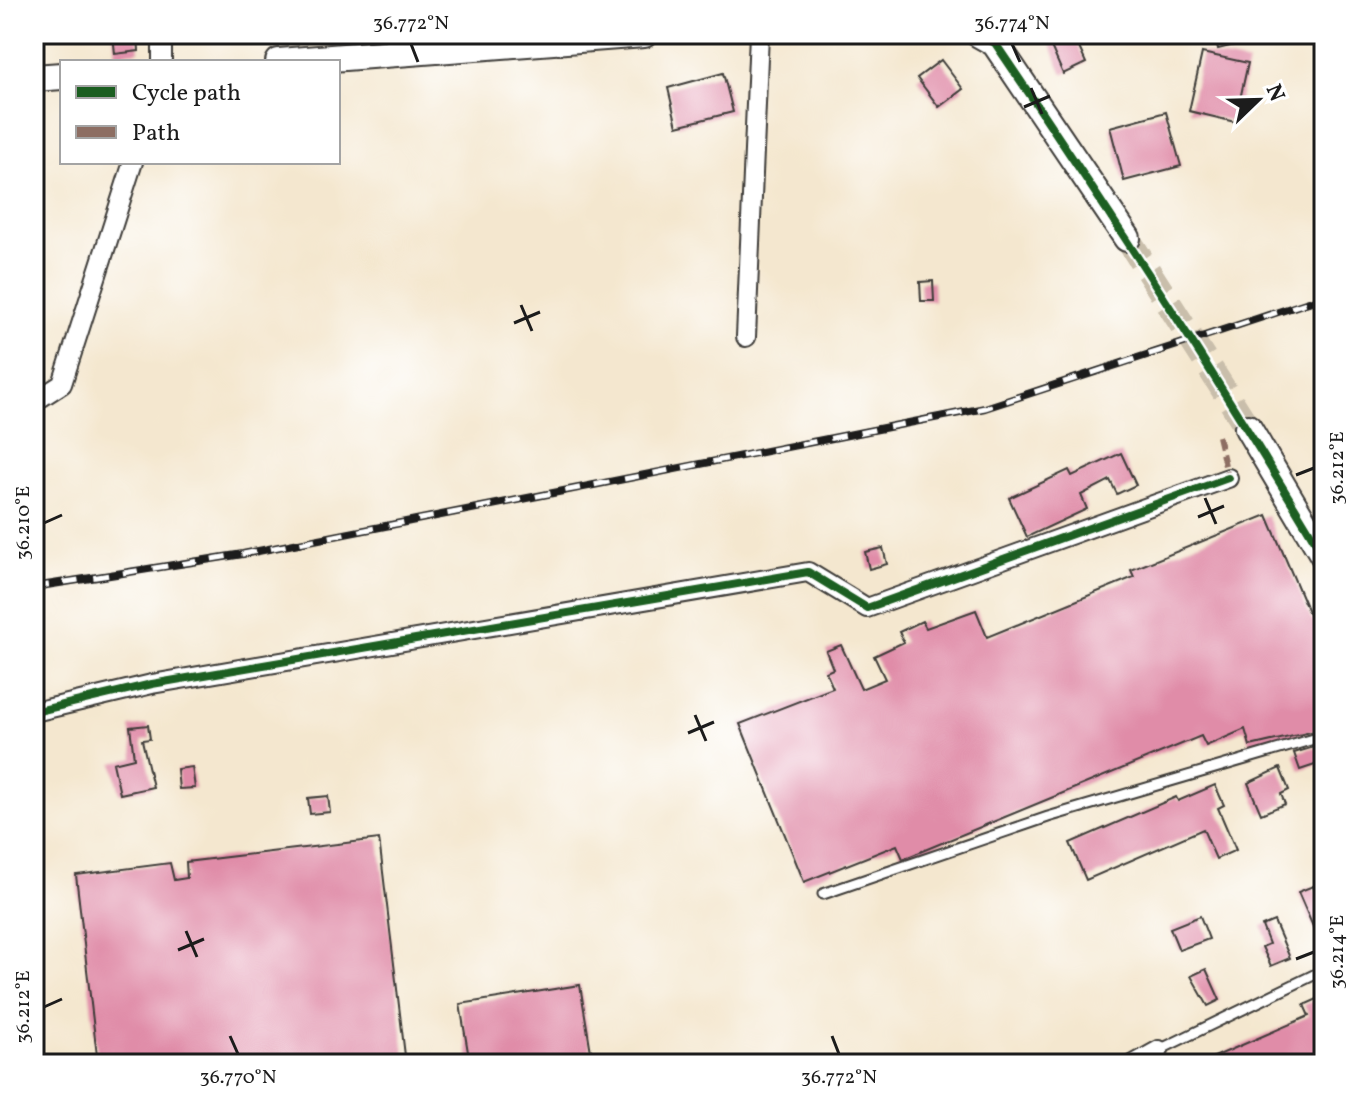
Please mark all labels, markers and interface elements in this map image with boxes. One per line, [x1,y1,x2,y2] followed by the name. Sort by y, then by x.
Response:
[373,10,449,38] text: 36.772°N
[974,10,1050,38] text: 36.774°N
[60,60,340,164] legend
[1218,60,1298,140] north arrow
[132,77,241,111] text: Cycle path
[1257,80,1292,107] text: N
[132,117,180,151] text: Path
[1324,431,1352,505] text: 36.212°E
[10,486,38,560] text: 36.210°E
[1324,915,1352,989] text: 36.214°E
[10,970,38,1044] text: 36.212°E
[199,1064,277,1092] text: 36.770°N
[801,1064,877,1092] text: 36.772°N

